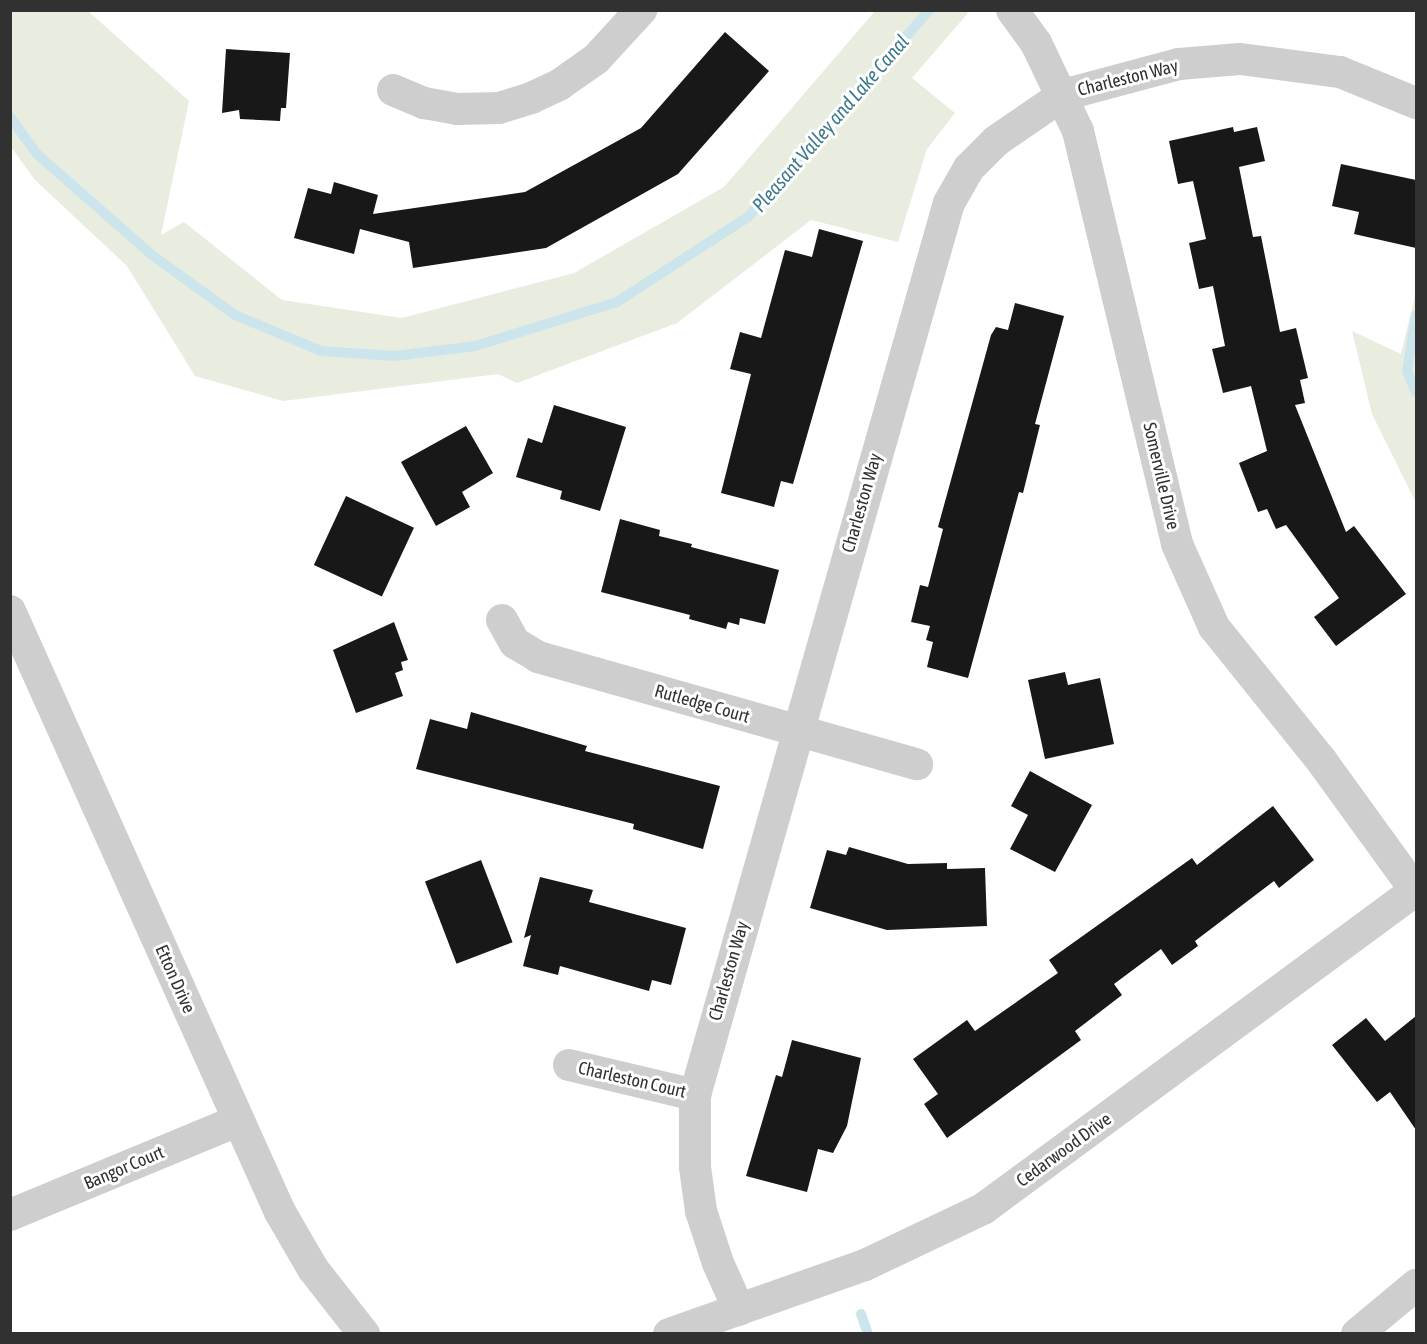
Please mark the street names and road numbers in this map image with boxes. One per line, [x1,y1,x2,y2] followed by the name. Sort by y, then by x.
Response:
[1076,55,1180,101] street label: Charleston Way
[1138,420,1184,532] street label: Somerville Drive
[837,451,887,555] street label: Charleston Way
[652,680,752,728] street label: Rutledge Court
[704,919,754,1023] street label: Charleston Way
[150,942,200,1016] street label: Etton Drive
[576,1057,688,1103] street label: Charleston Court
[1012,1108,1116,1192] street label: Cedarwood Drive
[81,1141,167,1195] street label: Bangor Court

